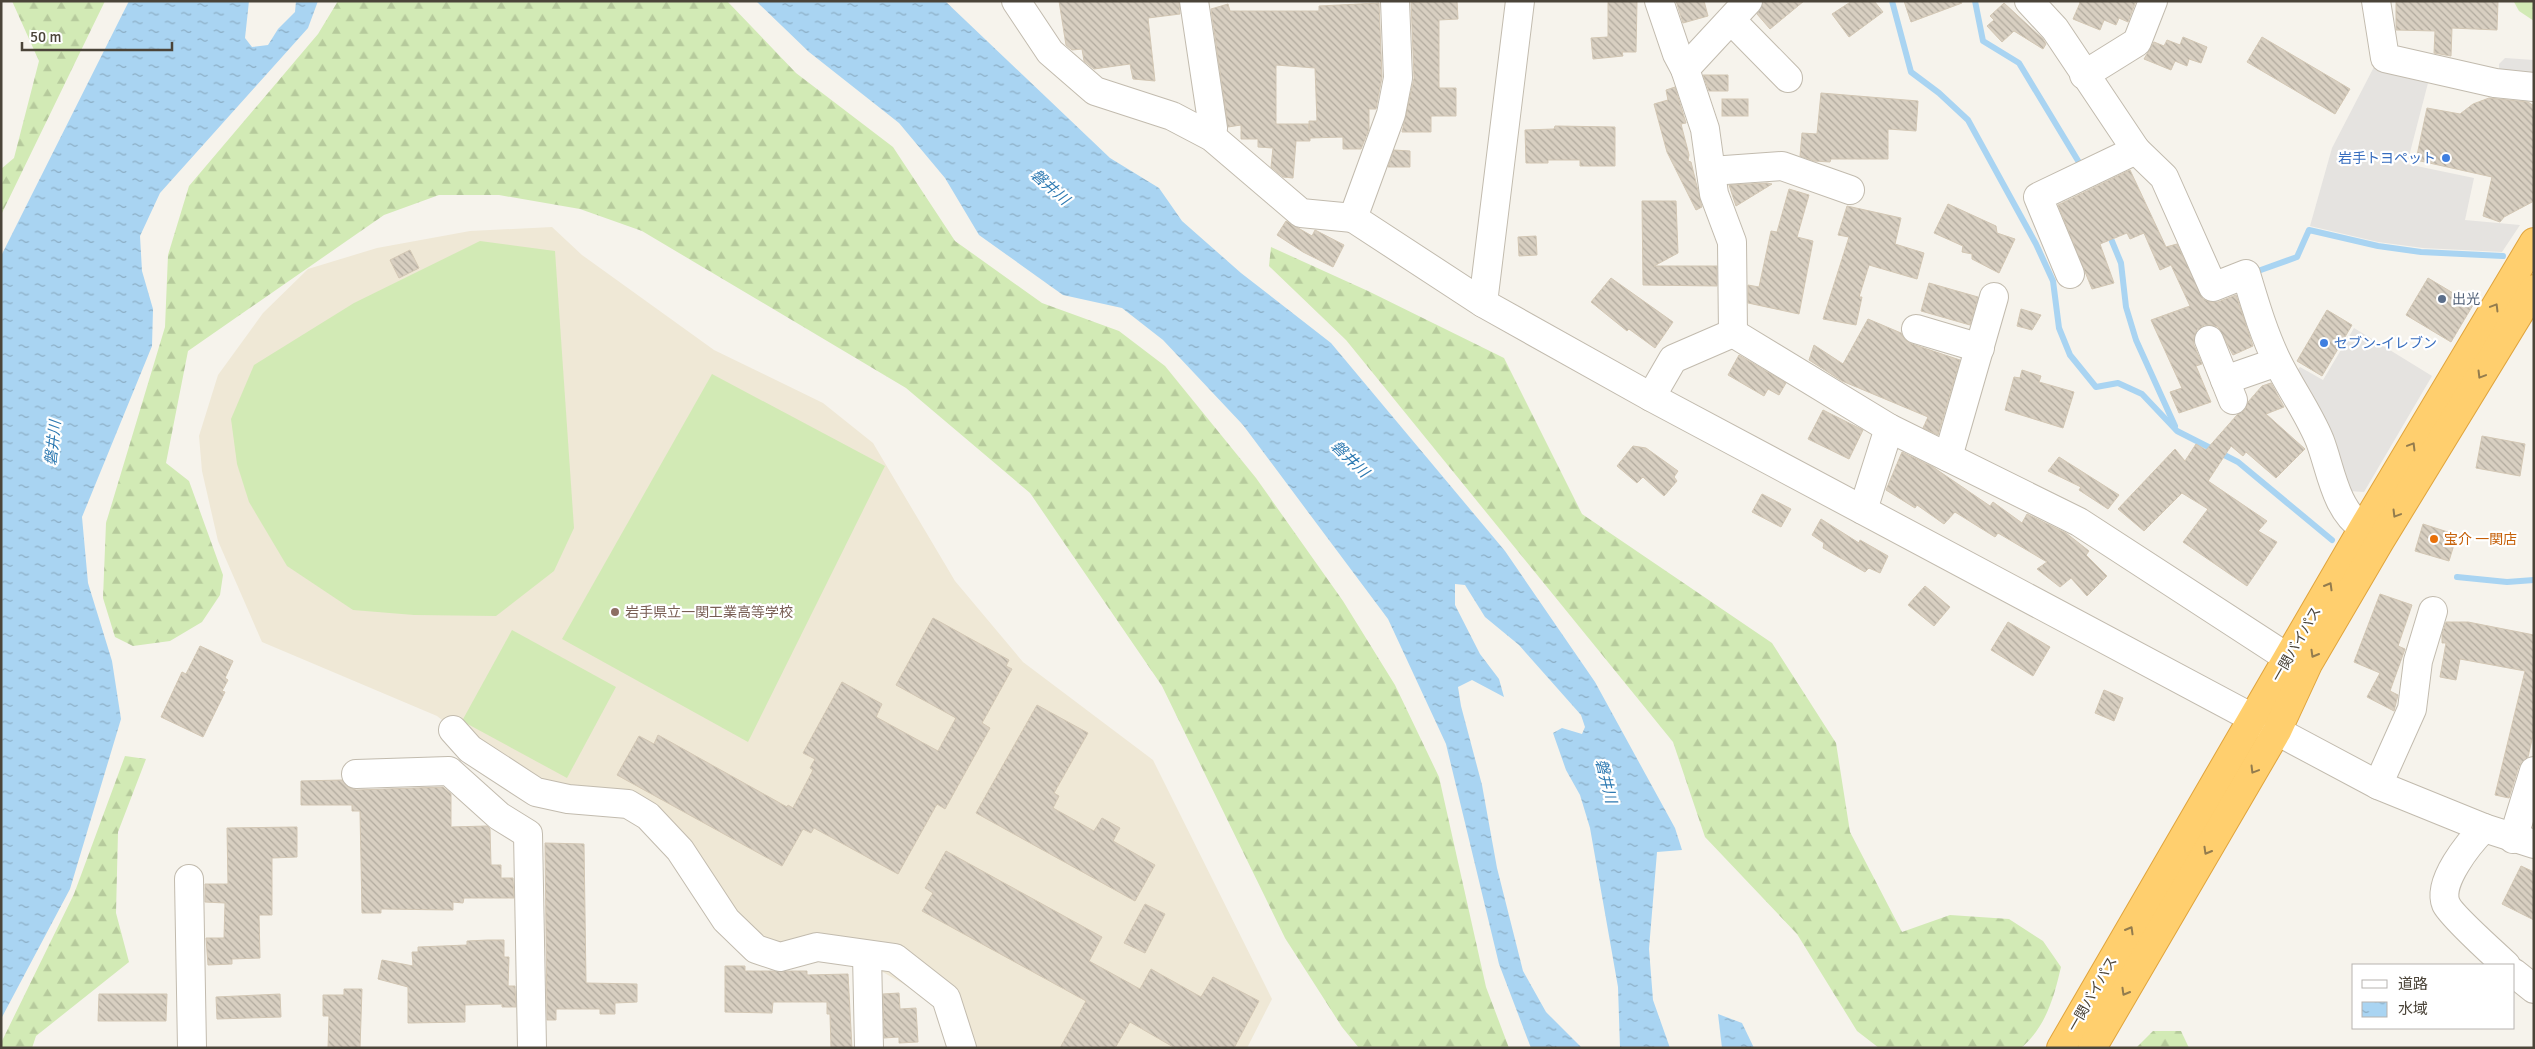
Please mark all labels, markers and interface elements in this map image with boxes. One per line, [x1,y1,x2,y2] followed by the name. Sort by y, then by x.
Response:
[22,20,172,52] scale bar
[30,28,61,46] text: 50 m
[2338,150,2436,167] place label: 岩手トヨペット
[2440,152,2452,164] marker: 岩手トヨペット
[1027,165,1074,210] water label: 磐井川
[2452,291,2480,308] place label: 出光
[2436,293,2448,305] marker: 出光
[2489,303,2499,312] one-way arrow
[2334,335,2437,352] place label: セブン-イレブン
[2318,337,2330,349] marker: セブン-イレブン
[2478,370,2487,379] one-way arrow
[42,418,65,466] water label: 磐井川
[1328,437,1374,482] water label: 磐井川
[2405,443,2415,452] one-way arrow
[2393,509,2403,518] one-way arrow
[2444,531,2517,548] place label: 宝介 一関店
[2428,533,2440,545] marker: 宝介 一関店
[2323,582,2333,591] one-way arrow
[625,604,793,621] place label: 岩手県立一関工業高等学校
[2268,604,2325,685] street label: 一関バイパス
[609,606,621,618] marker: 岩手県立一関工業高等学校
[2310,649,2320,658] one-way arrow
[1592,757,1621,807] water label: 磐井川
[2251,765,2261,774] one-way arrow
[2203,846,2213,855] one-way arrow
[2123,927,2133,936] one-way arrow
[2064,954,2121,1035] street label: 一関バイパス
[2352,964,2515,1029] legend
[2398,975,2428,993] text: 道路
[2121,986,2131,995] one-way arrow
[2398,1000,2428,1018] text: 水域

